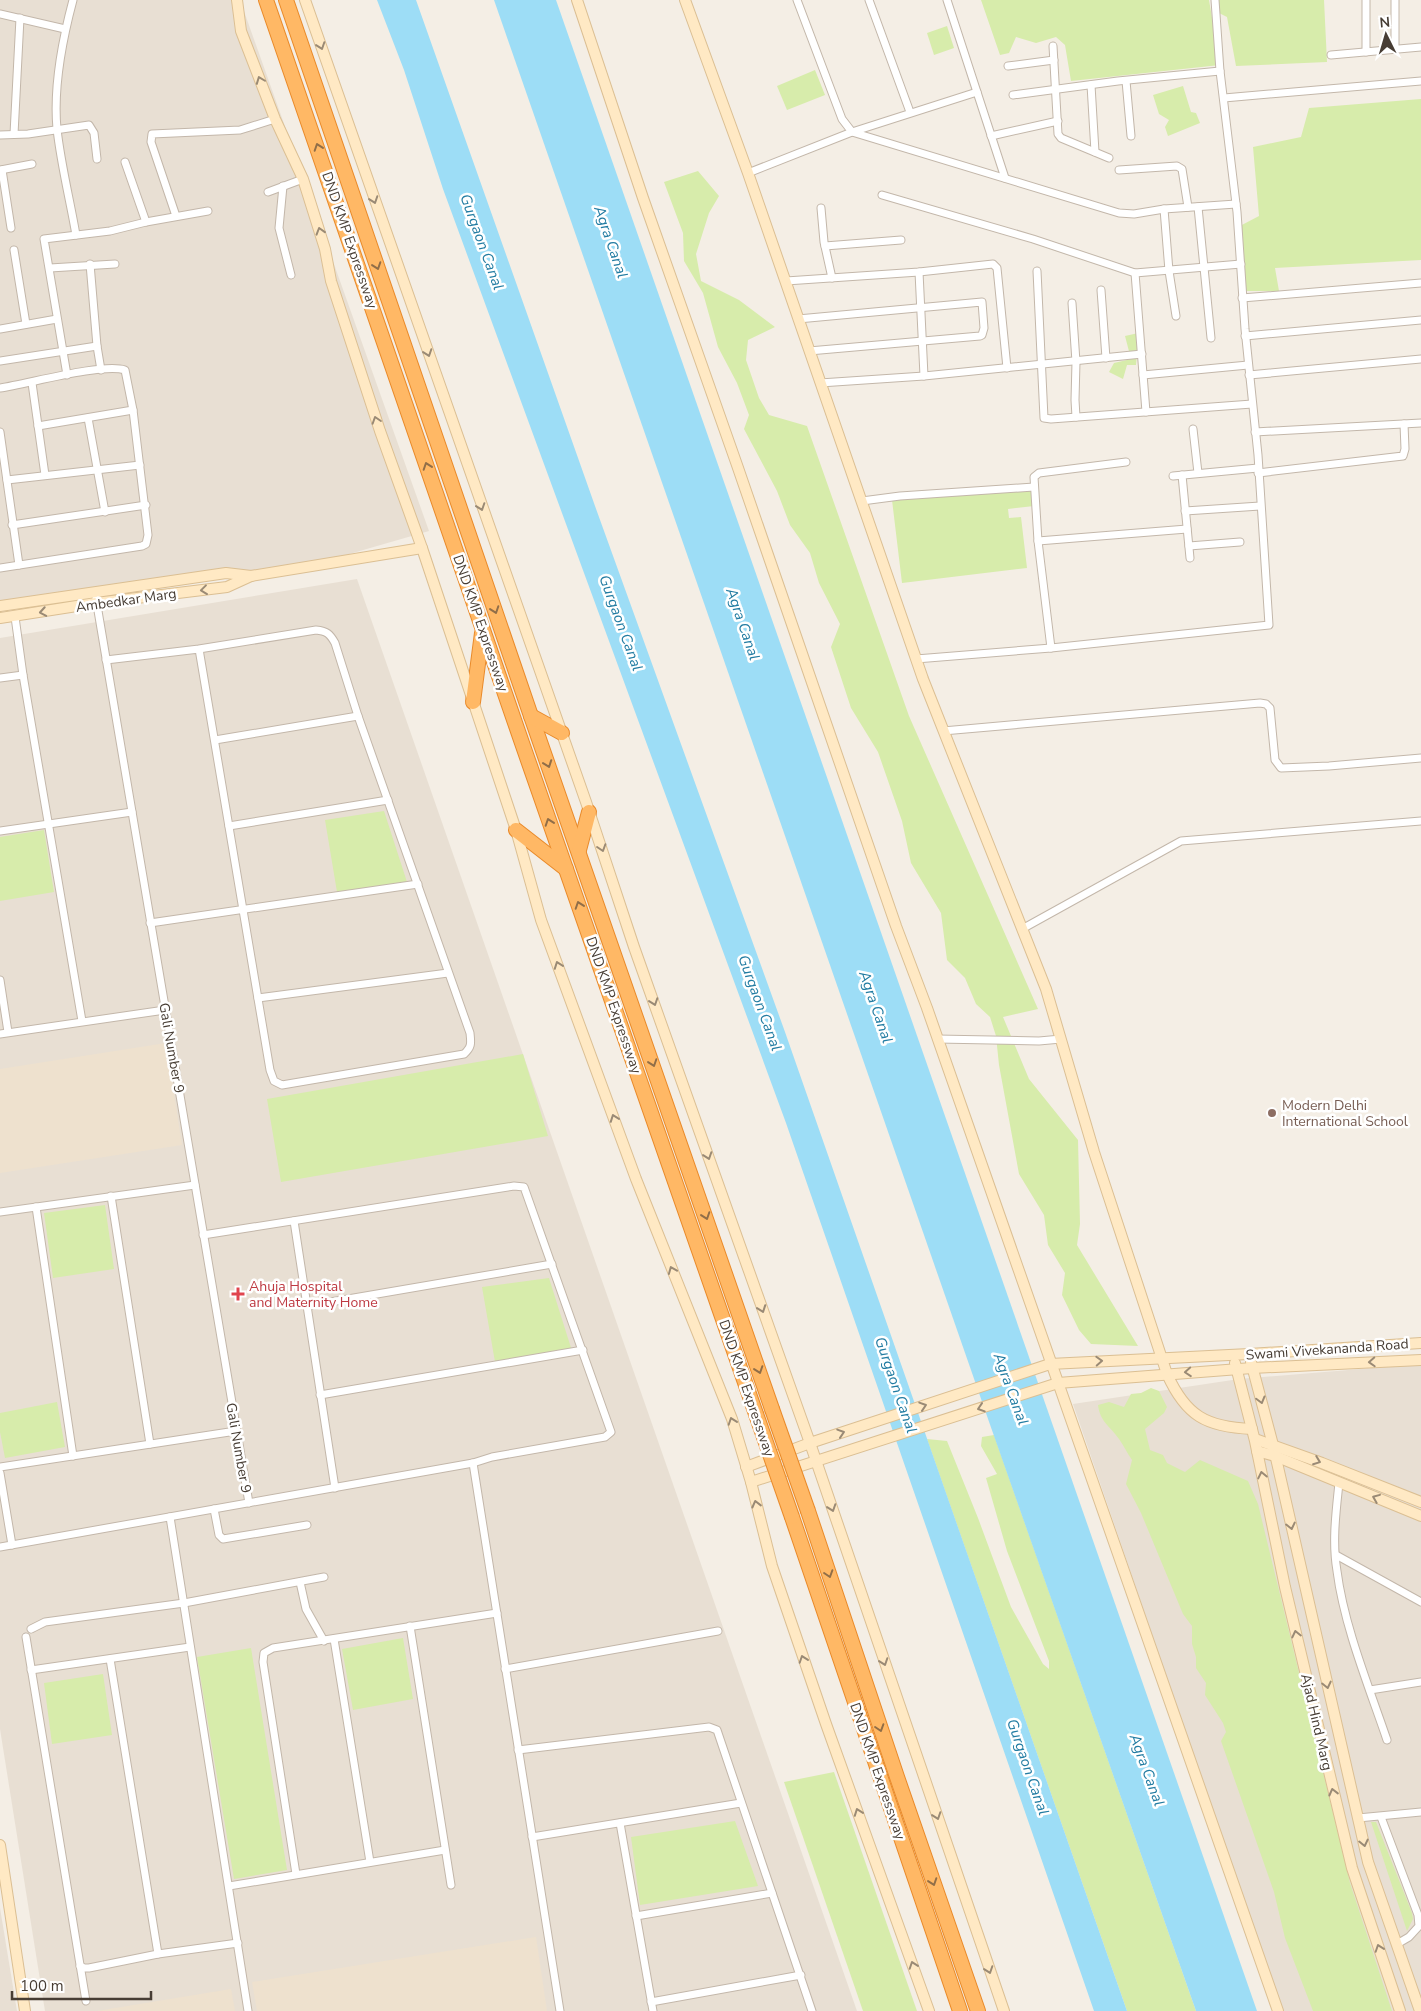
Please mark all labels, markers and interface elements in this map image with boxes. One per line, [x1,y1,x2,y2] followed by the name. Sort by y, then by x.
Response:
[1361,10,1411,60] north arrow
[1379,13,1391,32] text: N
[315,41,325,50] one-way arrow
[256,76,266,85] one-way arrow
[314,143,324,151] one-way arrow
[317,169,382,312] street label: DND KMP Expressway
[455,191,509,293] water label: Gurgaon Canal
[369,195,379,203] one-way arrow
[589,202,633,281] water label: Agra Canal
[315,227,325,236] one-way arrow
[371,261,381,269] one-way arrow
[422,348,432,357] one-way arrow
[372,416,382,425] one-way arrow
[423,462,433,471] one-way arrow
[475,502,485,510] one-way arrow
[448,552,513,695] street label: DND KMP Expressway
[594,572,648,674] water label: Gurgaon Canal
[75,584,178,617] street label: Ambedkar Marg
[200,584,208,595] one-way arrow
[721,584,765,663] water label: Agra Canal
[39,606,48,616] one-way arrow
[489,606,499,614] one-way arrow
[542,759,552,768] one-way arrow
[545,818,555,827] one-way arrow
[596,844,606,852] one-way arrow
[574,901,584,910] one-way arrow
[581,934,646,1077] street label: DND KMP Expressway
[733,952,787,1054] water label: Gurgaon Canal
[554,961,564,970] one-way arrow
[854,967,898,1046] water label: Agra Canal
[648,997,658,1006] one-way arrow
[154,1001,189,1095] street label: Gali Number 9
[647,1058,657,1066] one-way arrow
[1282,1096,1409,1131] place label: Modern Delhi International School
[1266,1107,1278,1119] marker: Modern Delhi International School
[610,1114,620,1123] one-way arrow
[702,1151,712,1159] one-way arrow
[700,1212,710,1220] one-way arrow
[668,1266,678,1274] one-way arrow
[249,1277,378,1312] place label: Ahuja Hospital and Maternity Home
[231,1287,245,1301] marker: Ahuja Hospital and Maternity Home
[756,1304,766,1312] one-way arrow
[714,1317,779,1460] street label: DND KMP Expressway
[870,1334,922,1436] water label: Gurgaon Canal
[1245,1334,1409,1365] street label: Swami Vivekananda Road
[988,1349,1033,1428] water label: Agra Canal
[1095,1356,1103,1367] one-way arrow
[1368,1357,1376,1368] one-way arrow
[753,1365,763,1374] one-way arrow
[1183,1367,1191,1378] one-way arrow
[1255,1395,1265,1403] one-way arrow
[221,1401,256,1495] street label: Gali Number 9
[919,1402,927,1412] one-way arrow
[977,1402,986,1412] one-way arrow
[727,1417,737,1425] one-way arrow
[836,1429,845,1439] one-way arrow
[1312,1455,1321,1465] one-way arrow
[1258,1471,1268,1480] one-way arrow
[1372,1493,1381,1504] one-way arrow
[751,1499,762,1508] one-way arrow
[826,1504,836,1512] one-way arrow
[1285,1522,1296,1531] one-way arrow
[823,1569,833,1578] one-way arrow
[1291,1630,1302,1639] one-way arrow
[799,1655,809,1664] one-way arrow
[878,1658,888,1666] one-way arrow
[1296,1672,1337,1772] street label: Ajad Hind Marg
[1321,1680,1332,1689] one-way arrow
[845,1700,910,1843] street label: DND KMP Expressway
[1002,1716,1054,1818] water label: Gurgaon Canal
[874,1724,884,1732] one-way arrow
[1124,1730,1169,1809] water label: Agra Canal
[1329,1789,1339,1797] one-way arrow
[854,1808,864,1817] one-way arrow
[931,1811,941,1820] one-way arrow
[1358,1839,1369,1848] one-way arrow
[927,1877,937,1886] one-way arrow
[1375,1945,1385,1953] one-way arrow
[909,1961,919,1970] one-way arrow
[984,1965,994,1974] one-way arrow
[12,1968,151,2000] scale bar
[20,1976,64,1996] text: 100 m

